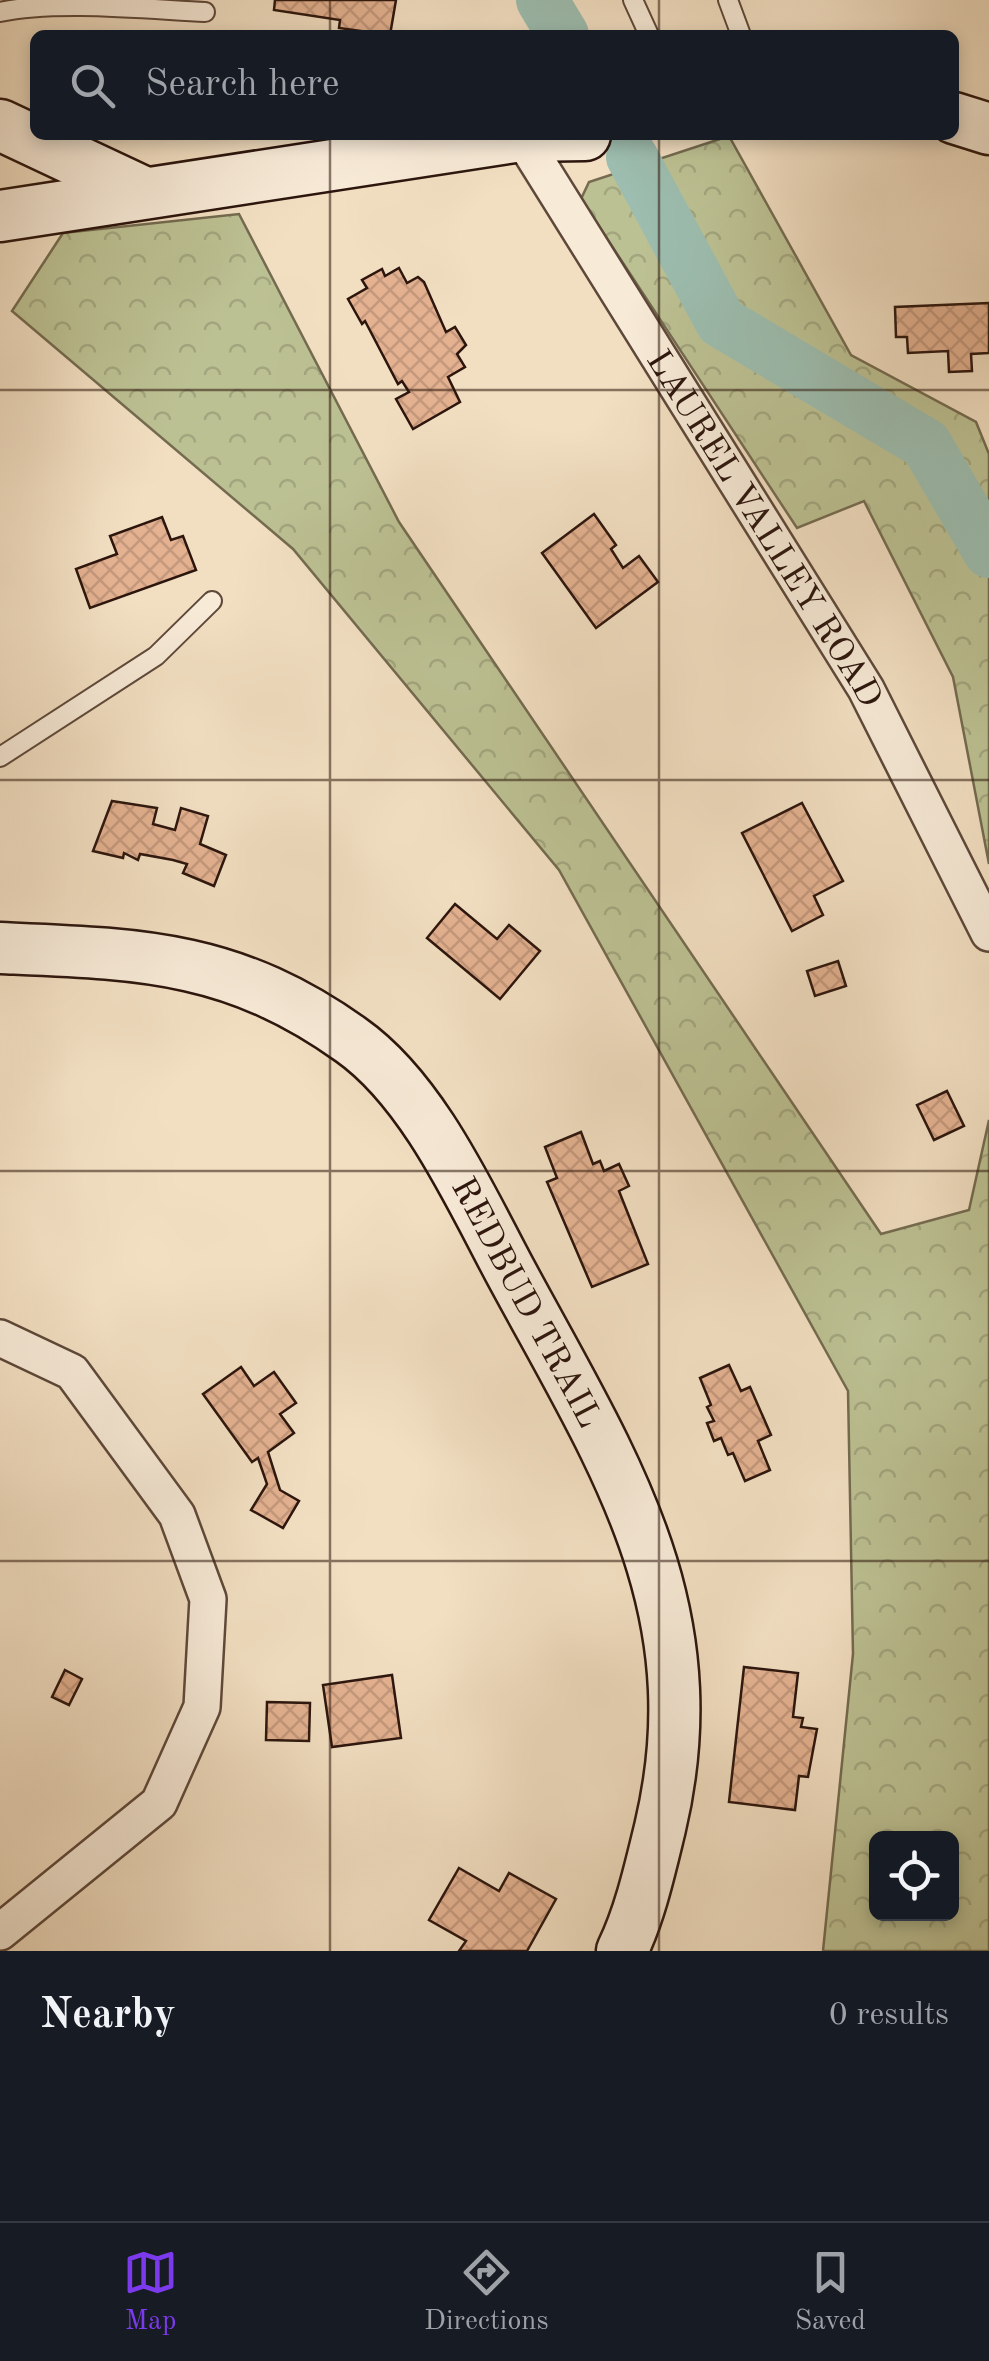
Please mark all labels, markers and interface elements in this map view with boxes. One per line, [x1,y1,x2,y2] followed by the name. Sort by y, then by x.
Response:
[30,30,959,140] search box
[65,58,120,113] icon: search
[145,66,340,104] text: Search here
[639,344,887,713] street label: LAUREL VALLEY ROAD
[444,1172,607,1434] street label: REDBUD TRAIL
[869,1831,959,1921] map controls
[869,1831,959,1921] button: locate
[40,1995,176,2037] text: Nearby
[829,2000,949,2032] text: 0 results
[123,2245,178,2340] tab: Map
[424,2245,549,2340] tab: Directions
[795,2245,866,2340] tab: Saved

